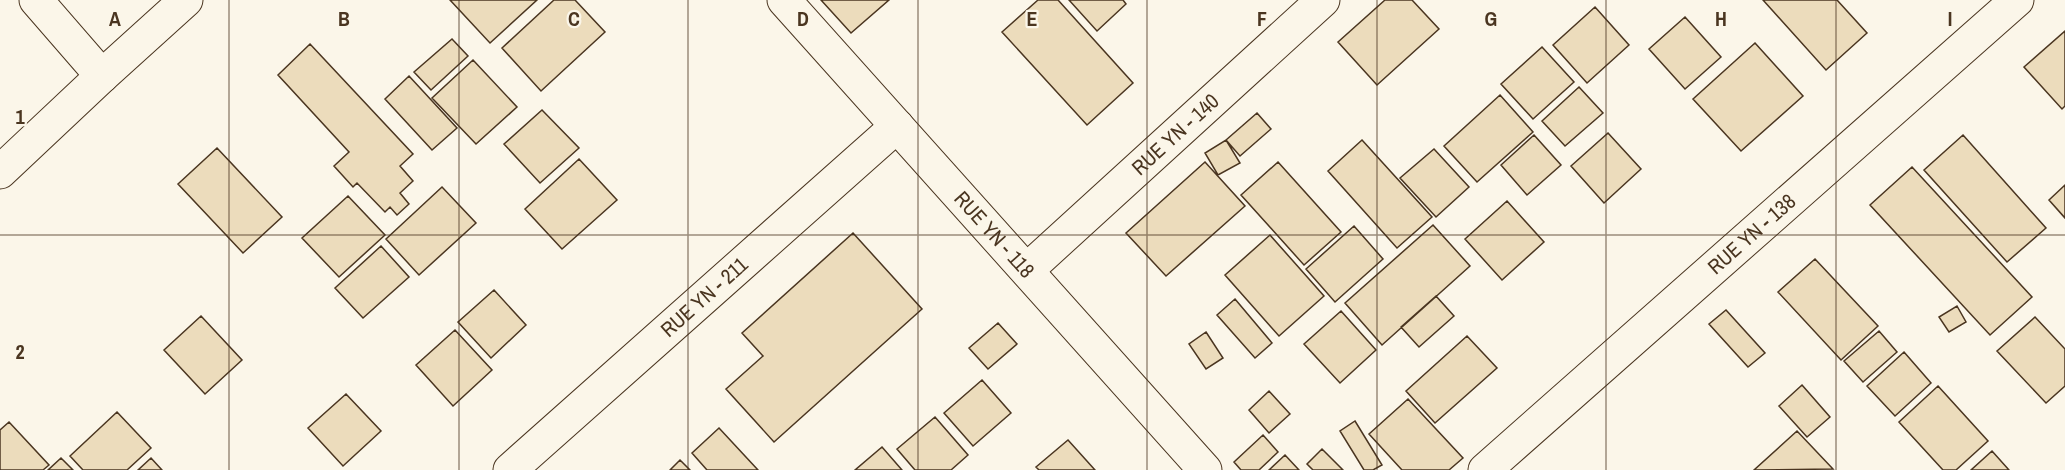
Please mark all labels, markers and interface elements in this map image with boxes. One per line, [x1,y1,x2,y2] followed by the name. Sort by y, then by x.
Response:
[109,5,121,32] text: A
[338,5,350,32] text: B
[568,5,580,32] text: C
[797,5,809,32] text: D
[1027,5,1038,32] text: E
[1257,5,1267,32] text: F
[1485,5,1497,32] text: G
[1715,5,1727,32] text: H
[1948,5,1952,32] text: I
[1125,87,1225,182] street label: RUE YN - 140
[15,103,25,130] text: 1
[948,185,1041,284] street label: RUE YN - 118
[1701,187,1802,281] street label: RUE YN - 138
[654,250,754,343] street label: RUE YN - 211
[15,338,25,365] text: 2

